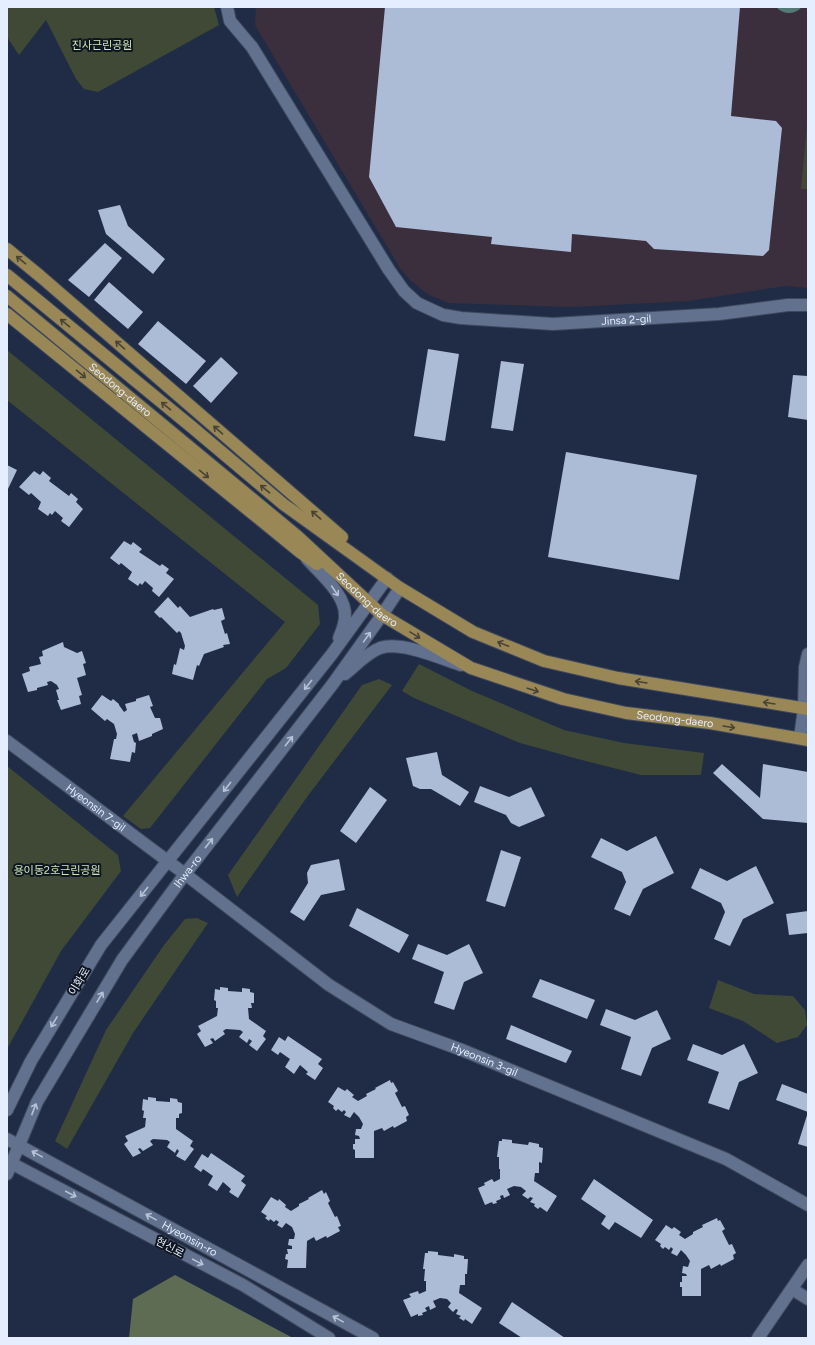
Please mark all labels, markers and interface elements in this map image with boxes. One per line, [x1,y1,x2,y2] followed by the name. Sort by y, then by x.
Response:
[72,39,132,52] park label: 진사근린공원
[15,256,26,265] one-way arrow
[601,312,652,328] street label: Jinsa 2-gil
[60,319,71,327] one-way arrow
[115,341,125,350] one-way arrow
[86,360,154,420] street label: Seodong-daero
[75,370,86,378] one-way arrow
[160,401,171,410] one-way arrow
[213,426,223,435] one-way arrow
[198,469,209,478] one-way arrow
[260,485,271,494] one-way arrow
[311,511,321,520] one-way arrow
[333,570,400,630] street label: Seodong-daero
[331,586,339,597] one-way arrow
[362,631,371,642] one-way arrow
[410,631,421,640] one-way arrow
[497,639,509,647] one-way arrow
[635,678,648,686] one-way arrow
[303,679,312,690] one-way arrow
[526,687,539,694] one-way arrow
[763,699,776,707] one-way arrow
[636,708,714,730] street label: Seodong-daero
[722,723,735,731] one-way arrow
[284,735,293,746] one-way arrow
[63,781,128,834] street label: Hyeonsin 7-gil
[223,781,231,792] one-way arrow
[205,838,213,849] one-way arrow
[171,852,205,890] street label: Ihwa-ro
[13,864,101,877] park label: 용이동2호근린공원
[139,887,148,897] one-way arrow
[66,965,93,998] street label: 이화로
[96,991,104,1003] one-way arrow
[50,1016,58,1028] one-way arrow
[449,1040,519,1079] street label: Hyeonsin 3-gil
[31,1103,39,1115] one-way arrow
[31,1150,43,1158] one-way arrow
[65,1191,77,1199] one-way arrow
[145,1212,157,1220] one-way arrow
[160,1219,219,1259] street label: Hyeonsin-ro
[153,1235,186,1260] street label: 현신로
[192,1258,204,1266] one-way arrow
[333,1315,345,1323] one-way arrow

